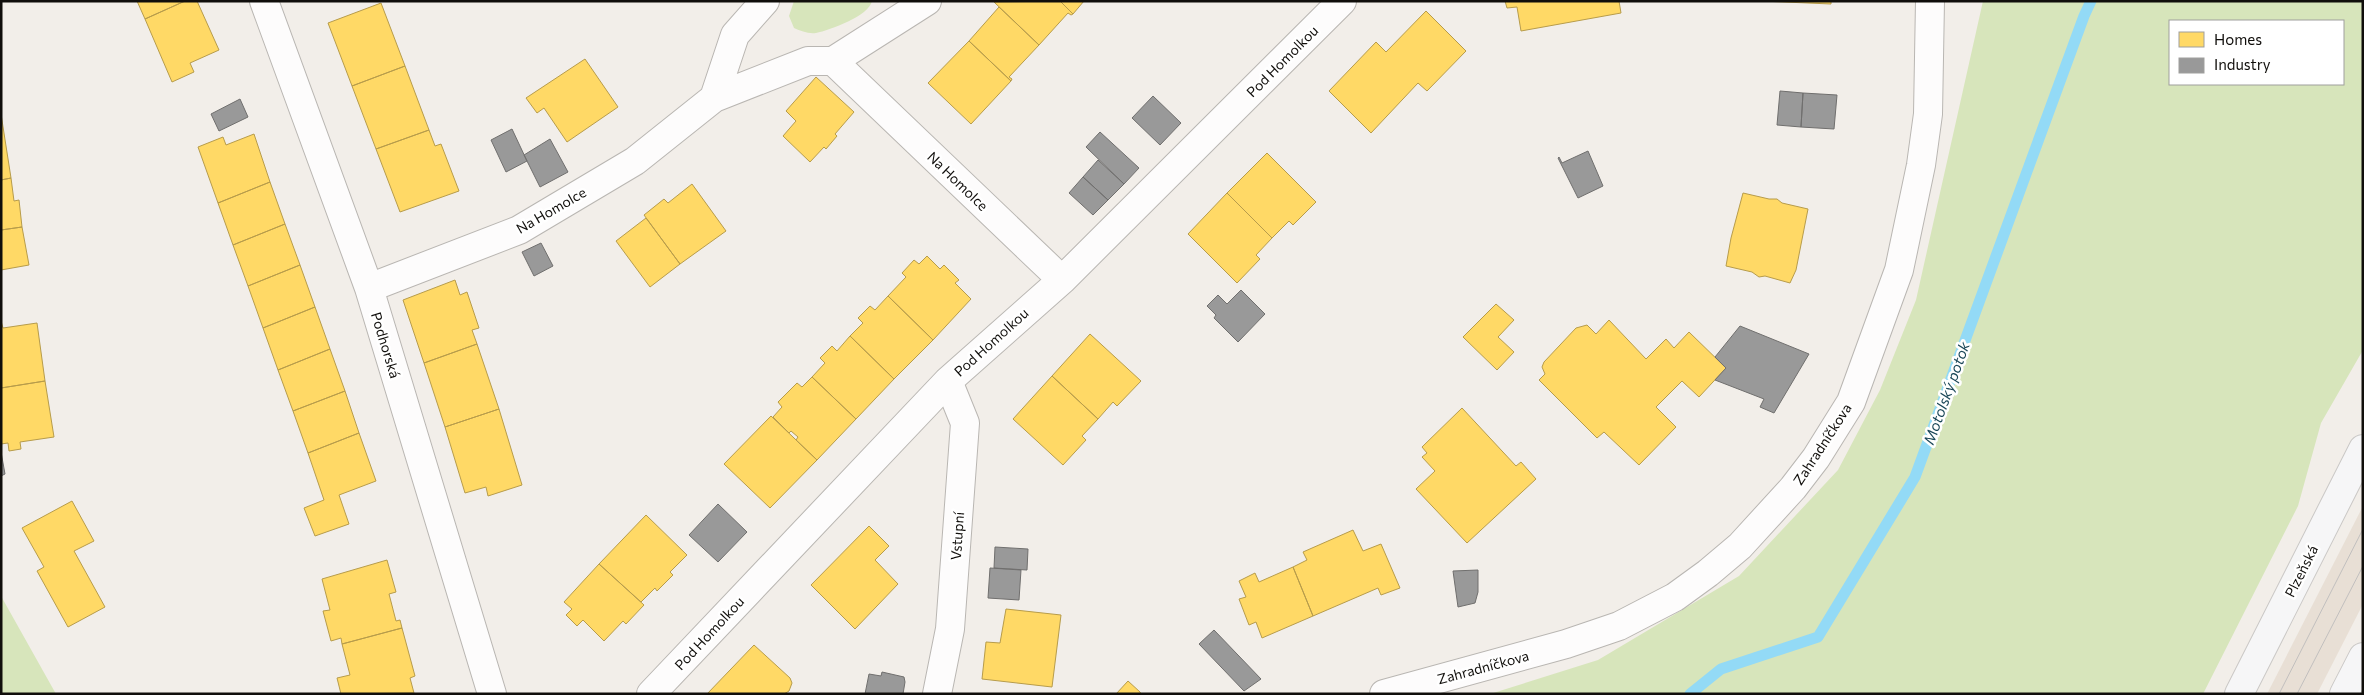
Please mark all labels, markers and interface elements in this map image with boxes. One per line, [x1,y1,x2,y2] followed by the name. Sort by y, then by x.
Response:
[2169,20,2344,85] legend
[1243,22,1321,100] street label: Pod Homolkou
[2214,30,2262,48] text: Homes
[2214,55,2271,73] text: Industry
[924,148,992,214] street label: Na Homolce
[513,183,589,237] street label: Na Homolce
[950,304,1032,380] street label: Pod Homolkou
[368,310,404,380] street label: Podhorská
[1919,338,1973,447] water label: Motolský potok
[1789,400,1855,488] street label: Zahradníčkova
[947,511,967,561] street label: Vstupní
[2281,542,2321,600] street label: Plzeňská
[671,593,747,673] street label: Pod Homolkou
[1435,647,1531,687] street label: Zahradníčkova

